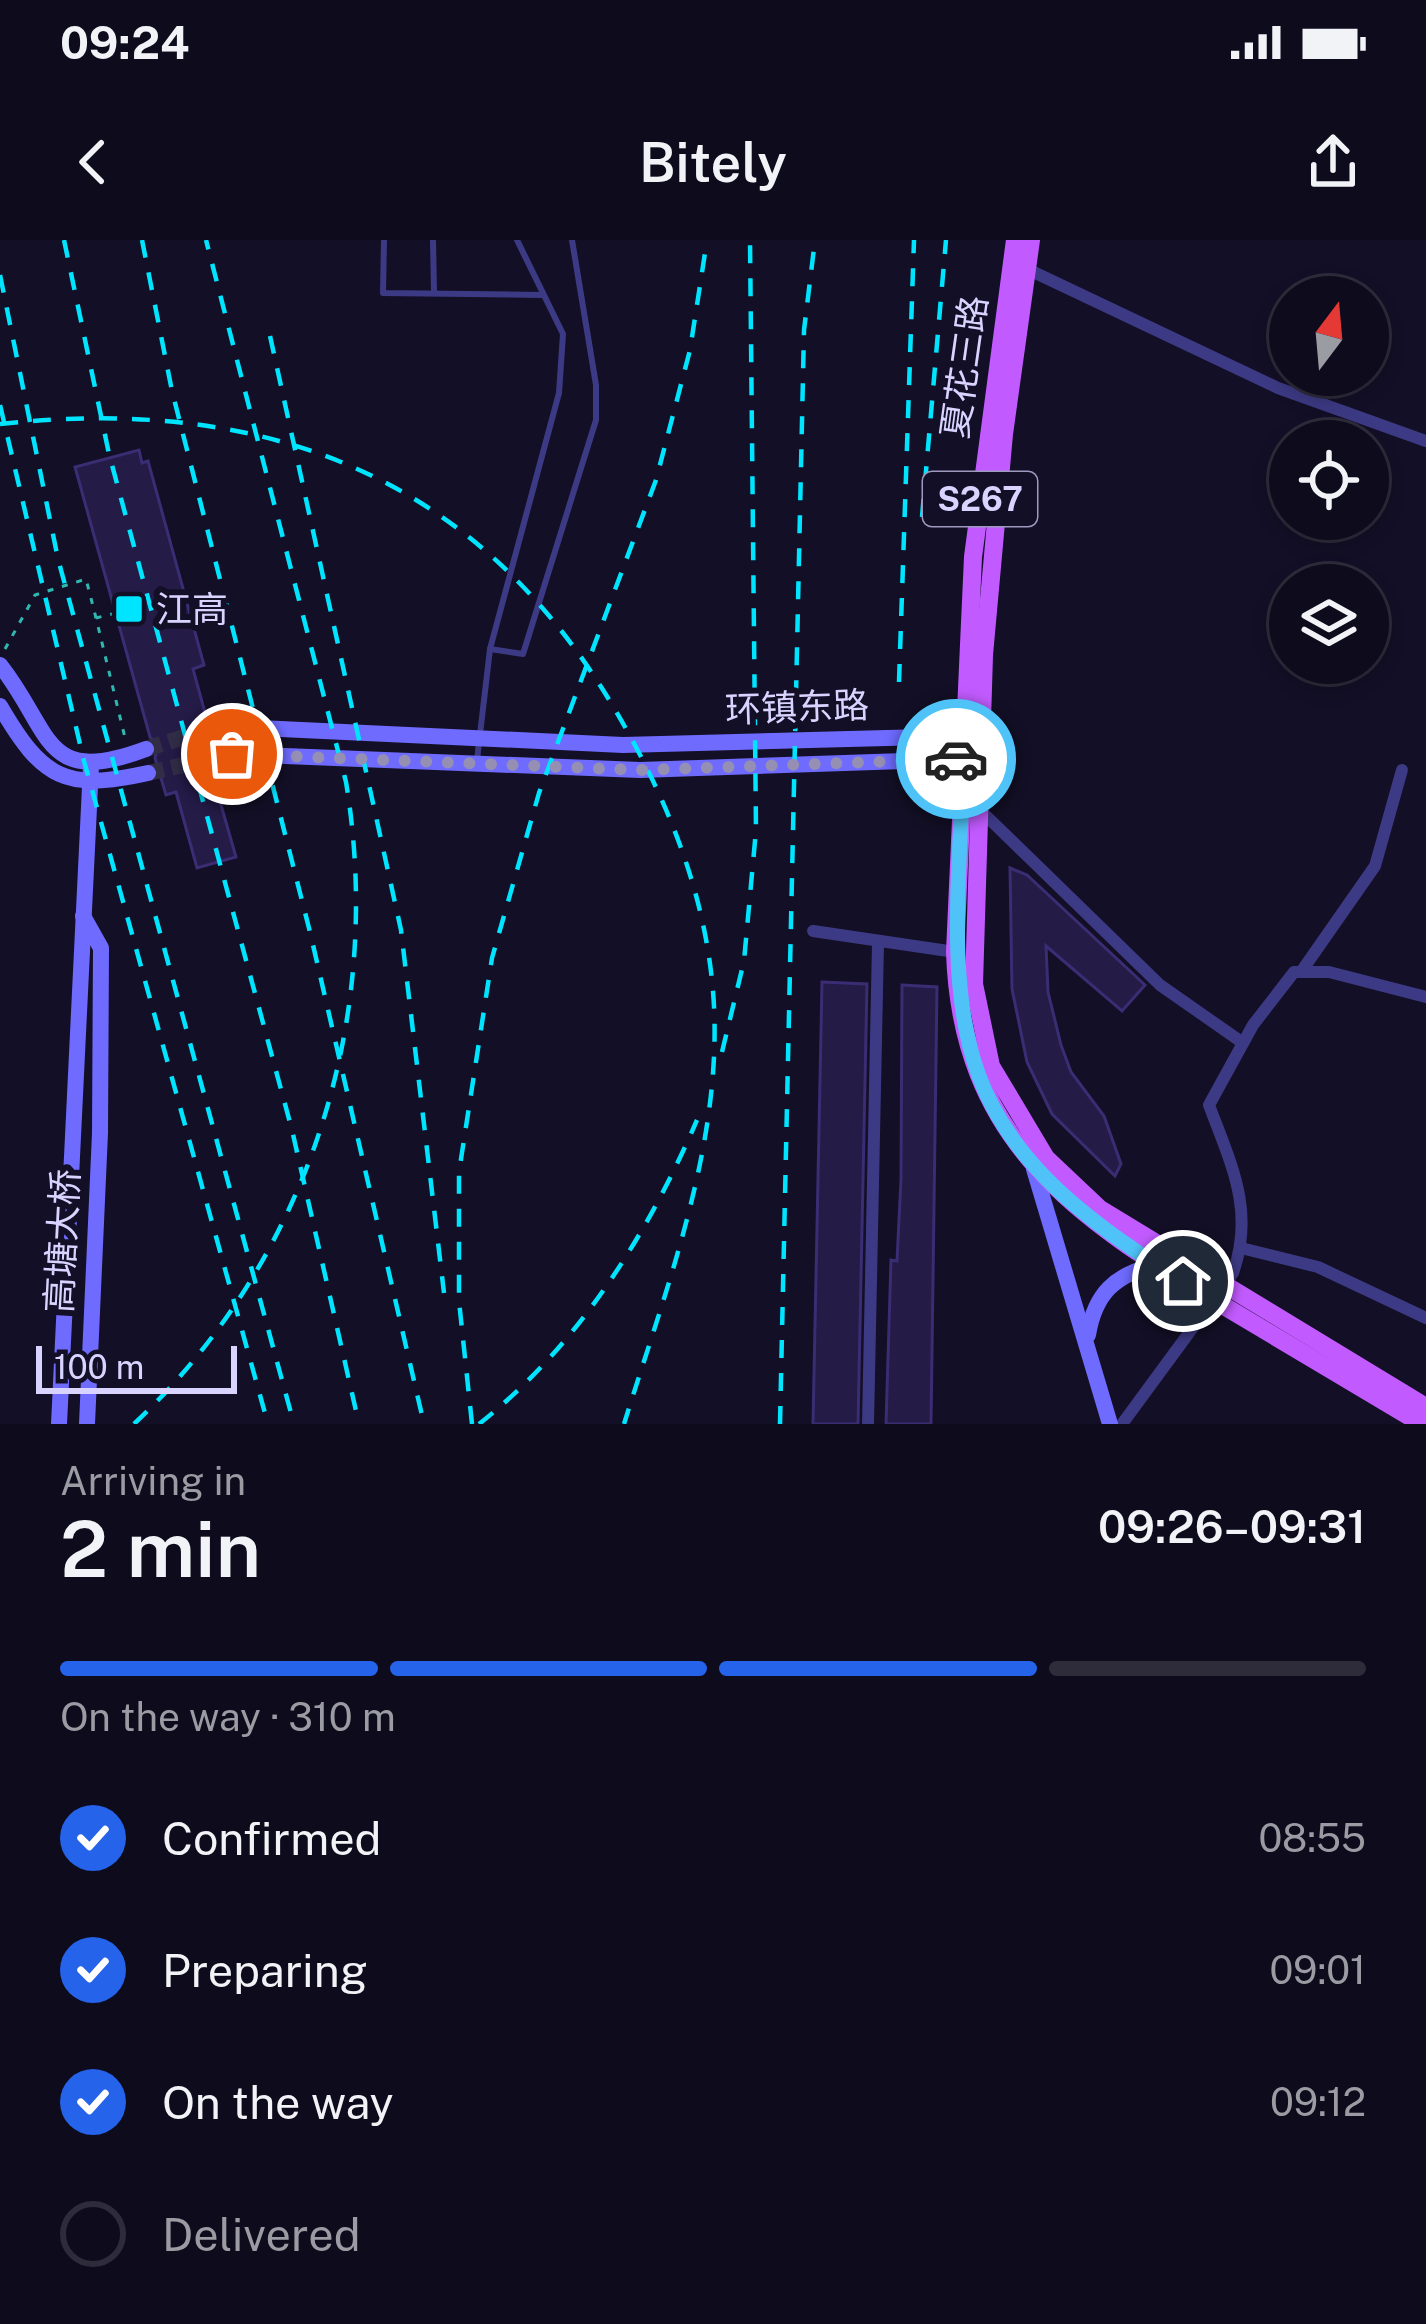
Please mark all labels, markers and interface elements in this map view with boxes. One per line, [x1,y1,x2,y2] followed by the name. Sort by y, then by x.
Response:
[60,16,190,69] text: 09:24
[60,129,126,195] icon: back
[1300,129,1366,195] icon: share
[639,131,787,194] text: Bitely
[1269,276,1389,396] north arrow
[1269,276,1389,684] map controls
[933,293,995,441] street label: 夏花三路
[1269,420,1389,540] button: locate
[923,472,1037,526] road number: S267
[1269,564,1389,684] button: layers
[156,588,228,630] place label: 江高
[113,593,145,625] marker: 江高
[724,683,870,731] street label: 环镇东路
[896,699,1016,819] courier
[181,703,283,805] pin
[199,721,265,787] icon: bag
[923,726,989,792] icon: car
[37,1168,87,1314] street label: 高塘大桥
[1132,1230,1234,1332] pin
[1150,1248,1216,1314] icon: home
[36,1340,237,1393] scale bar
[54,1348,144,1386] text: 100 m
[60,1458,246,1504] text: Arriving in
[1098,1500,1366,1553] text: 09:26–09:31
[60,1503,261,1595] text: 2 min
[60,1694,396,1740] text: On the way · 310 m
[60,1805,126,1871] icon: check
[162,1812,381,1865] text: Confirmed
[1258,1815,1366,1861] text: 08:55
[60,1937,126,2003] icon: check
[162,1944,368,1997] text: Preparing
[1269,1947,1366,1993] text: 09:01
[60,2069,126,2135] icon: check
[162,2076,394,2129] text: On the way
[1270,2079,1366,2125] text: 09:12
[162,2208,361,2261] text: Delivered

